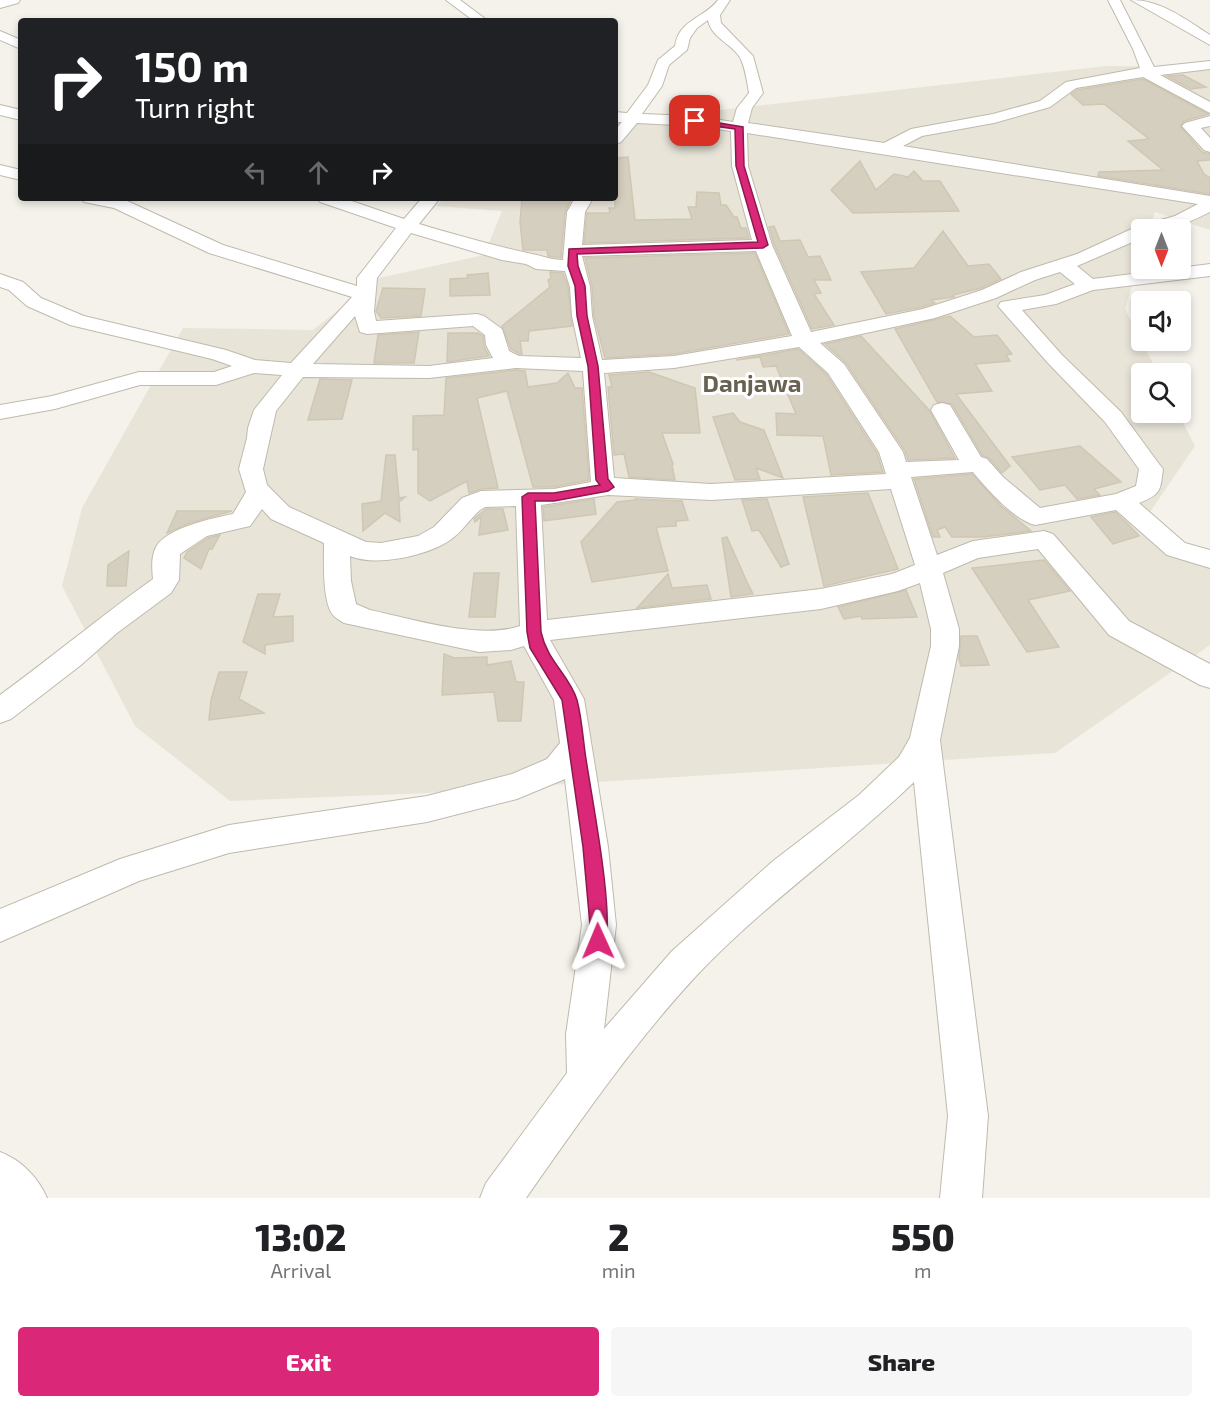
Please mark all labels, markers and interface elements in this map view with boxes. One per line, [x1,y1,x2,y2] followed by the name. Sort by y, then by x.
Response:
[135,40,249,90] text: 150 m
[36,42,114,120] icon: right
[135,91,255,123] text: Turn right
[669,95,720,146] pin
[678,104,711,137] icon: arrive
[239,156,272,189] icon: left
[302,156,335,189] icon: ahead
[365,156,398,189] icon: right
[1131,219,1191,279] north arrow
[1131,219,1191,423] map controls
[1131,291,1191,351] button: sound
[1131,363,1191,423] button: search
[703,368,801,397] district label: Danjawa
[566,909,630,973] position arrow
[255,1215,346,1258] text: 13:02
[608,1215,629,1258] text: 2
[891,1215,955,1258] text: 550
[270,1258,331,1282] text: Arrival
[602,1258,636,1282] text: min
[914,1258,932,1282] text: m
[18,1327,599,1396] button: Exit
[611,1327,1192,1396] button: Share

